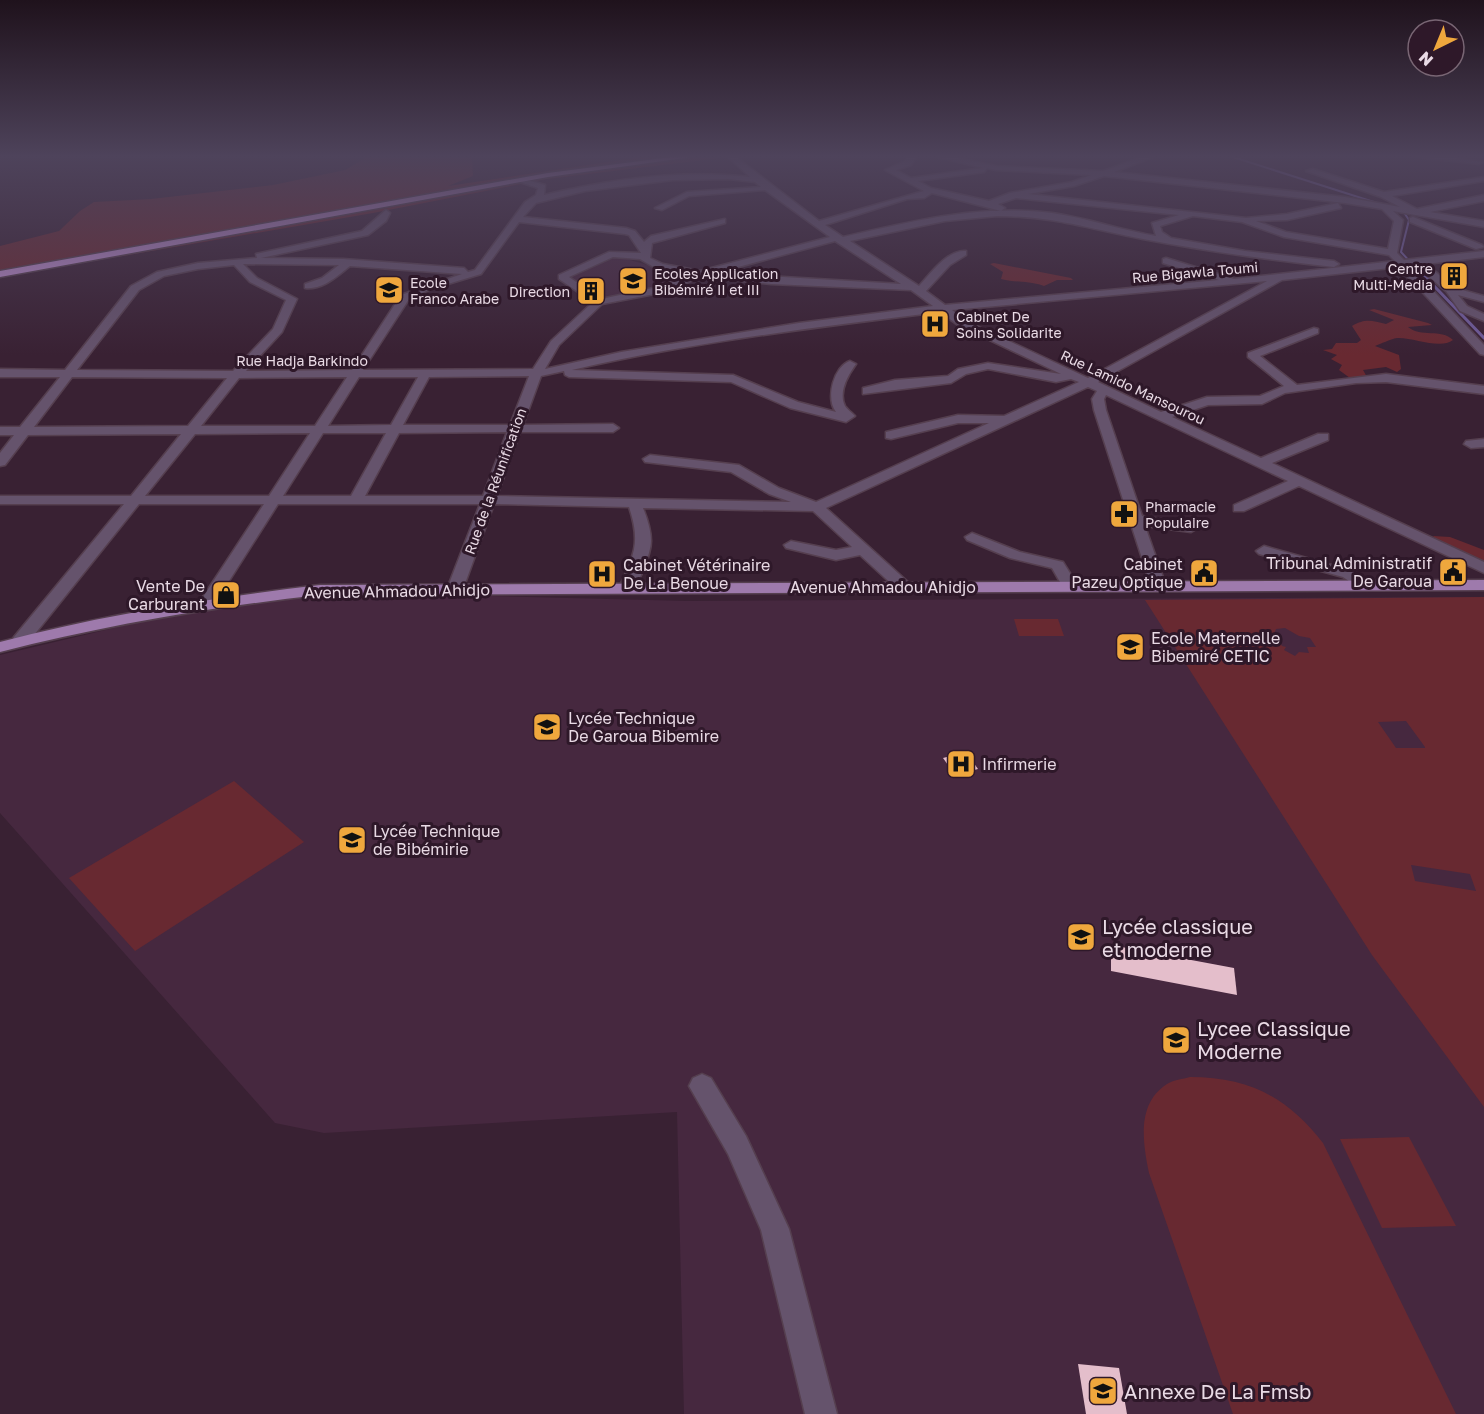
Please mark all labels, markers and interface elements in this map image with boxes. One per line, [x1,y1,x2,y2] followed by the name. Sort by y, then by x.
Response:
[1406,18,1466,78] north arrow
[1414,48,1437,70] text: N
[1131,258,1259,286] street label: Rue Bigawla Toumi
[1353,260,1433,293] place label: Centre Multi-Media
[1438,260,1470,292] building icon: Centre Multi-Media
[617,265,649,297] school or university icon: Ecoles Application Bibémiré II et III
[654,265,778,298] place label: Ecoles Application Bibémiré II et III
[373,274,405,306] school or university icon: Ecole Franco Arabe
[410,274,499,307] place label: Ecole Franco Arabe
[575,275,607,307] building icon: Direction
[509,283,570,300] place label: Direction
[919,308,951,340] hospital icon: Cabinet De Soins Solidarite
[956,308,1062,341] place label: Cabinet De Soins Solidarite
[1058,346,1208,428] street label: Rue Lamido Mansourou
[236,352,368,369] street label: Rue Hadja Barkindo
[461,406,529,556] street label: Rue de la Réunification
[1108,498,1140,530] pharmacy icon: Pharmacie Populaire
[1145,498,1216,531] place label: Pharmacie Populaire
[1266,553,1432,591] place label: Tribunal Administratif De Garoua
[1071,554,1183,592] place label: Cabinet Pazeu Optique
[623,555,770,593] place label: Cabinet Vétérinaire De La Benoue
[1437,556,1469,588] public building icon: Tribunal Administratif De Garoua
[1188,557,1220,589] public building icon: Cabinet Pazeu Optique
[586,558,618,590] hospital icon: Cabinet Vétérinaire De La Benoue
[128,576,205,614] place label: Vente De Carburant
[790,577,976,597] street label: Avenue Ahmadou Ahidjo
[210,579,242,611] shop icon: Vente De Carburant
[304,579,490,603] street label: Avenue Ahmadou Ahidjo
[1151,628,1280,666] place label: Ecole Maternelle Bibemiré CETIC
[1114,631,1146,663] school or university icon: Ecole Maternelle Bibemiré CETIC
[568,708,719,746] place label: Lycée Technique De Garoua Bibemire
[531,711,563,743] school or university icon: Lycée Technique De Garoua Bibemire
[945,748,977,780] hospital icon: Infirmerie
[982,754,1056,774] place label: Infirmerie
[373,821,500,859] place label: Lycée Technique de Bibémirie
[336,824,368,856] school or university icon: Lycée Technique de Bibémirie
[1102,914,1253,961] place label: Lycée classique et moderne
[1065,921,1097,953] school or university icon: Lycée classique et moderne
[1197,1016,1351,1063] place label: Lycee Classique Moderne
[1160,1024,1192,1056] school or university icon: Lycee Classique Moderne
[1087,1375,1119,1407] school or university icon: Annexe De La Fmsb
[1124,1379,1311,1403] place label: Annexe De La Fmsb

